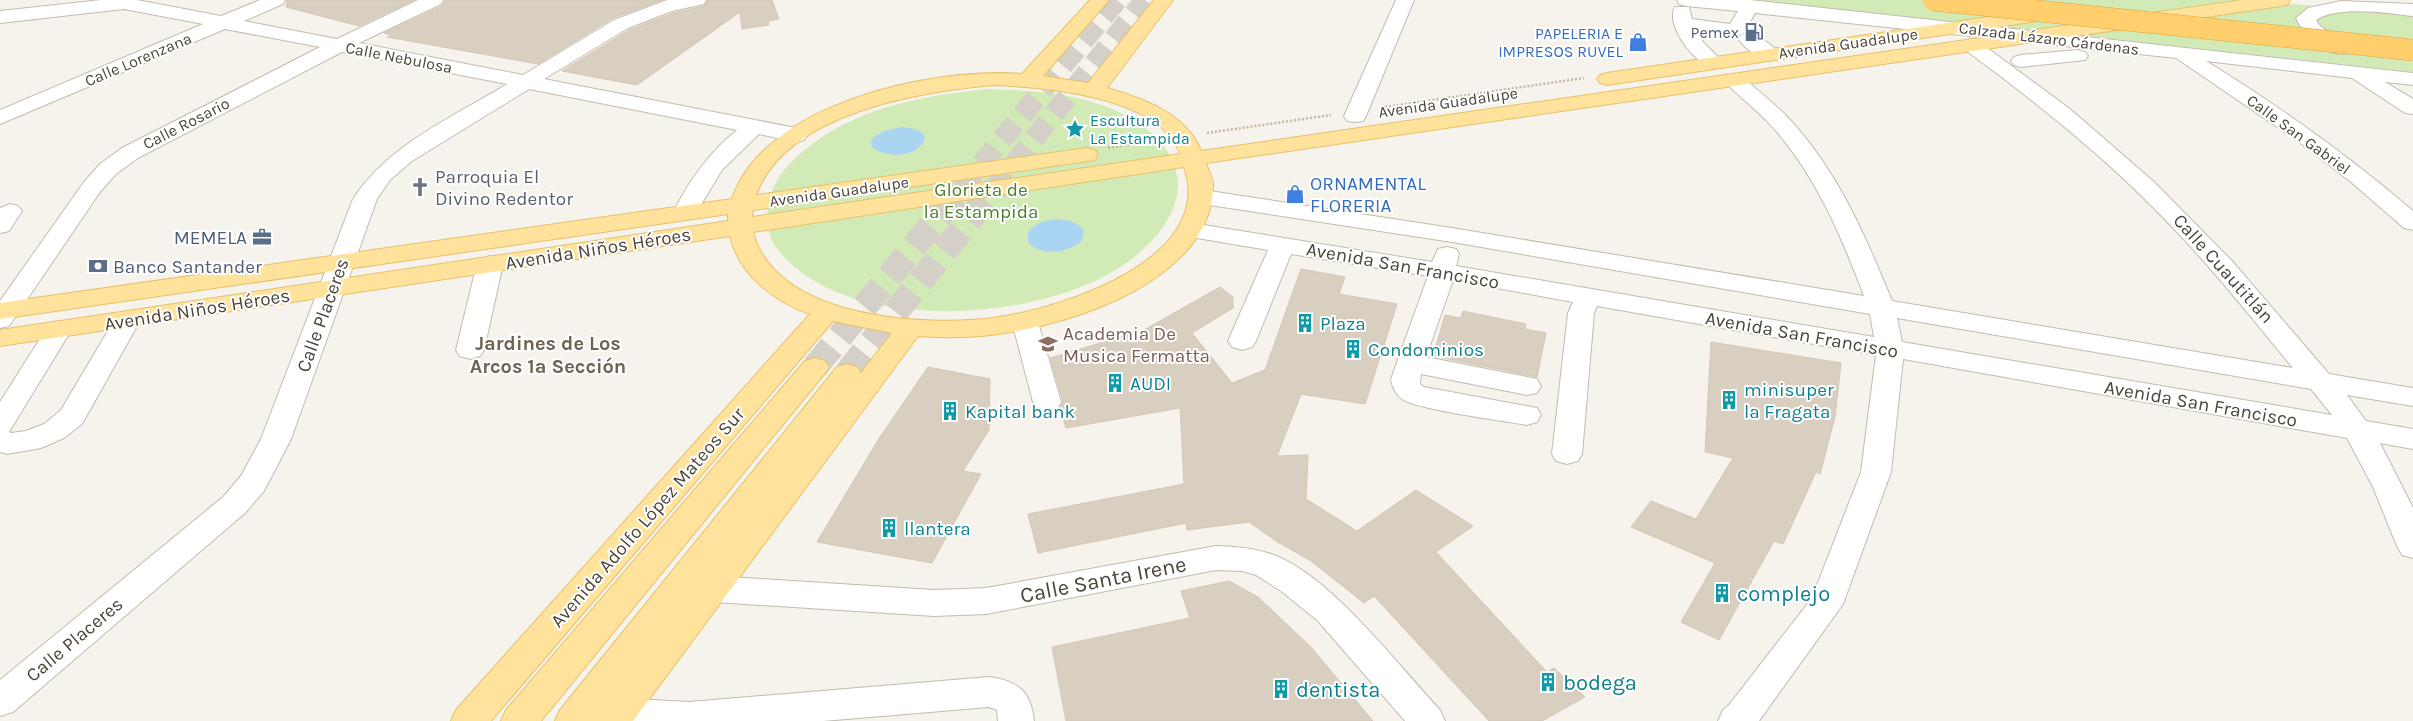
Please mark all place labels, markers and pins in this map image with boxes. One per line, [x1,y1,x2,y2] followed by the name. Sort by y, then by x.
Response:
[1743,21,1765,43] fuel station icon: Pemex
[1691,23,1739,42] place label: Pemex
[1498,24,1624,61] place label: PAPELERIA E IMPRESOS RUVEL
[1627,31,1649,53] shop icon: PAPELERIA E IMPRESOS RUVEL
[1090,111,1190,148] place label: Escultura La Estampida
[1064,118,1086,140] place icon: Escultura La Estampida
[435,166,573,210] place label: Parroquia El Divino Redentor
[1310,173,1426,217] place label: ORNAMENTAL FLORERIA
[409,176,431,198] church icon: Parroquia El Divino Redentor
[1284,183,1306,205] shop icon: ORNAMENTAL FLORERIA
[251,226,273,248] office icon: MEMELA
[174,227,247,249] place label: MEMELA
[87,255,109,277] bank icon: Banco Santander
[113,256,262,278] place label: Banco Santander
[1294,312,1316,334] building icon: Plaza
[1320,313,1366,335] place label: Plaza
[1063,323,1210,367] place label: Academia De Musica Fermatta
[1037,333,1059,355] school or university icon: Academia De Musica Fermatta
[1342,338,1364,360] building icon: Condominios
[1368,339,1484,361] place label: Condominios
[1104,372,1126,394] building icon: AUDI
[1130,373,1171,395] place label: AUDI
[1744,379,1834,423] place label: minisuper la Fragata
[1718,389,1740,411] building icon: minisuper la Fragata
[939,400,961,422] building icon: Kapital bank
[965,401,1075,423] place label: Kapital bank
[878,517,900,539] building icon: llantera
[904,518,971,540] place label: llantera
[1737,581,1830,607] place label: complejo
[1711,582,1733,604] building icon: complejo
[1563,670,1637,696] place label: bodega
[1537,671,1559,693] building icon: bodega
[1296,677,1380,703] place label: dentista
[1270,678,1292,700] building icon: dentista

